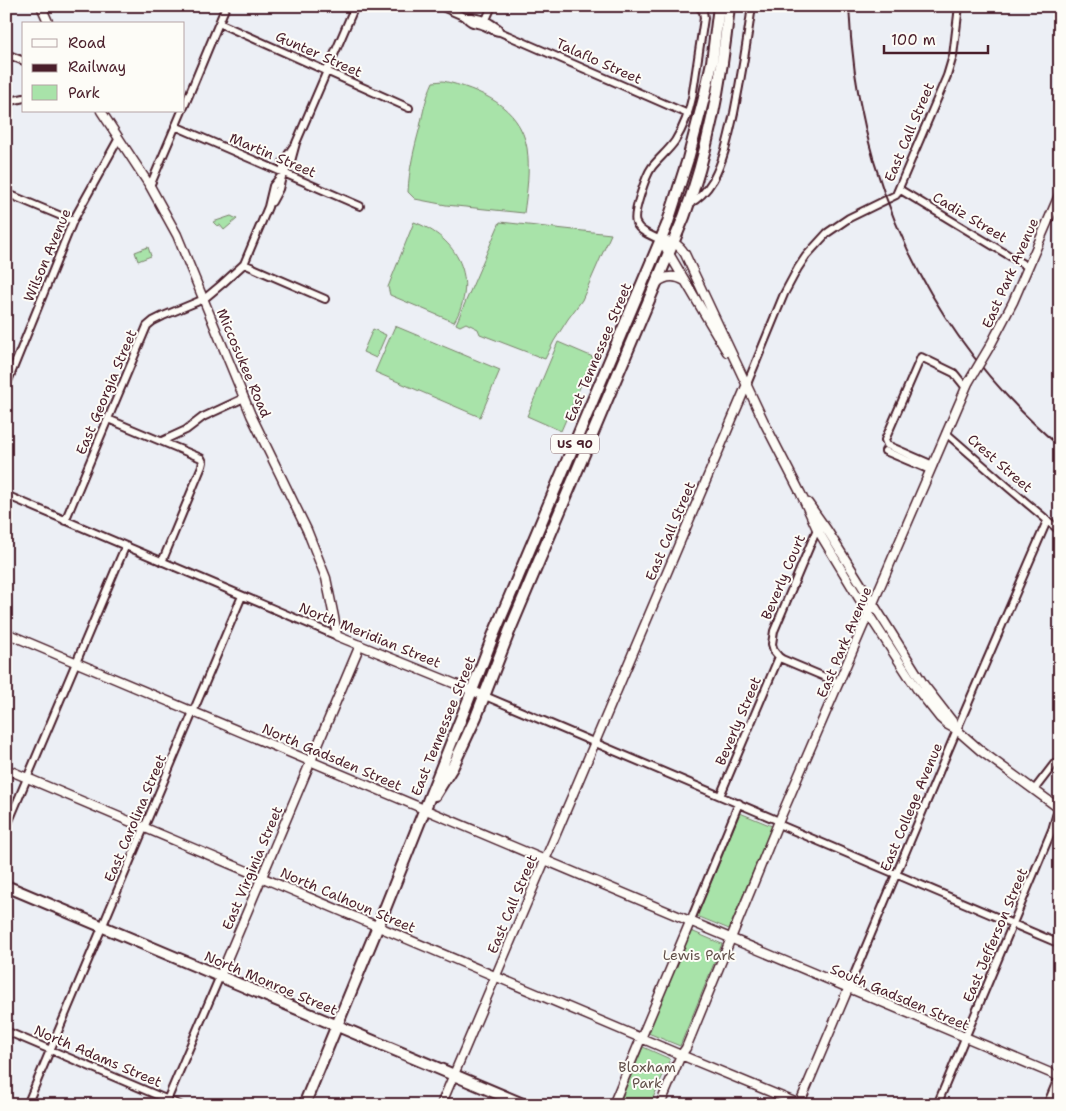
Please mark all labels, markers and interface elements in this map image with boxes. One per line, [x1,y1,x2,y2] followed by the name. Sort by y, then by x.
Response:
[22,22,185,112] legend
[884,22,987,54] scale bar
[273,27,365,81] street label: Gunter Street
[891,30,936,50] text: 100 m
[68,33,106,53] text: Road
[553,34,645,88] street label: Talaflo Street
[68,57,126,77] text: Railway
[880,80,938,184] street label: East Call Street
[68,83,100,103] text: Park
[227,129,319,181] street label: Martin Street
[929,188,1011,246] street label: Cadiz Street
[19,206,75,304] street label: Wilson Avenue
[978,215,1042,331] street label: East Park Avenue
[561,280,635,424] street label: East Tennessee Street
[213,306,275,420] street label: Miccosukee Road
[71,327,141,457] street label: East Georgia Street
[964,430,1036,496] street label: Crest Street
[551,434,599,454] road number: US 90
[641,479,699,583] street label: East Call Street
[757,532,809,622] street label: Beverly Court
[812,584,876,700] street label: East Park Avenue
[297,598,443,672] street label: North Meridian Street
[407,653,479,799] street label: East Tennessee Street
[711,674,765,768] street label: Beverly Street
[259,719,405,795] street label: North Gadsden Street
[876,740,946,874] street label: East College Avenue
[100,751,170,885] street label: East Carolina Street
[218,803,286,933] street label: East Virginia Street
[483,852,541,956] street label: East Call Street
[278,863,418,937] street label: North Calhoun Street
[959,865,1031,1005] street label: East Jefferson Street
[663,946,735,964] park label: Lewis Park
[202,947,340,1019] street label: North Monroe Street
[828,960,972,1034] street label: South Gadsden Street
[31,1021,165,1091] street label: North Adams Street
[618,1058,676,1092] park label: Bloxham Park

